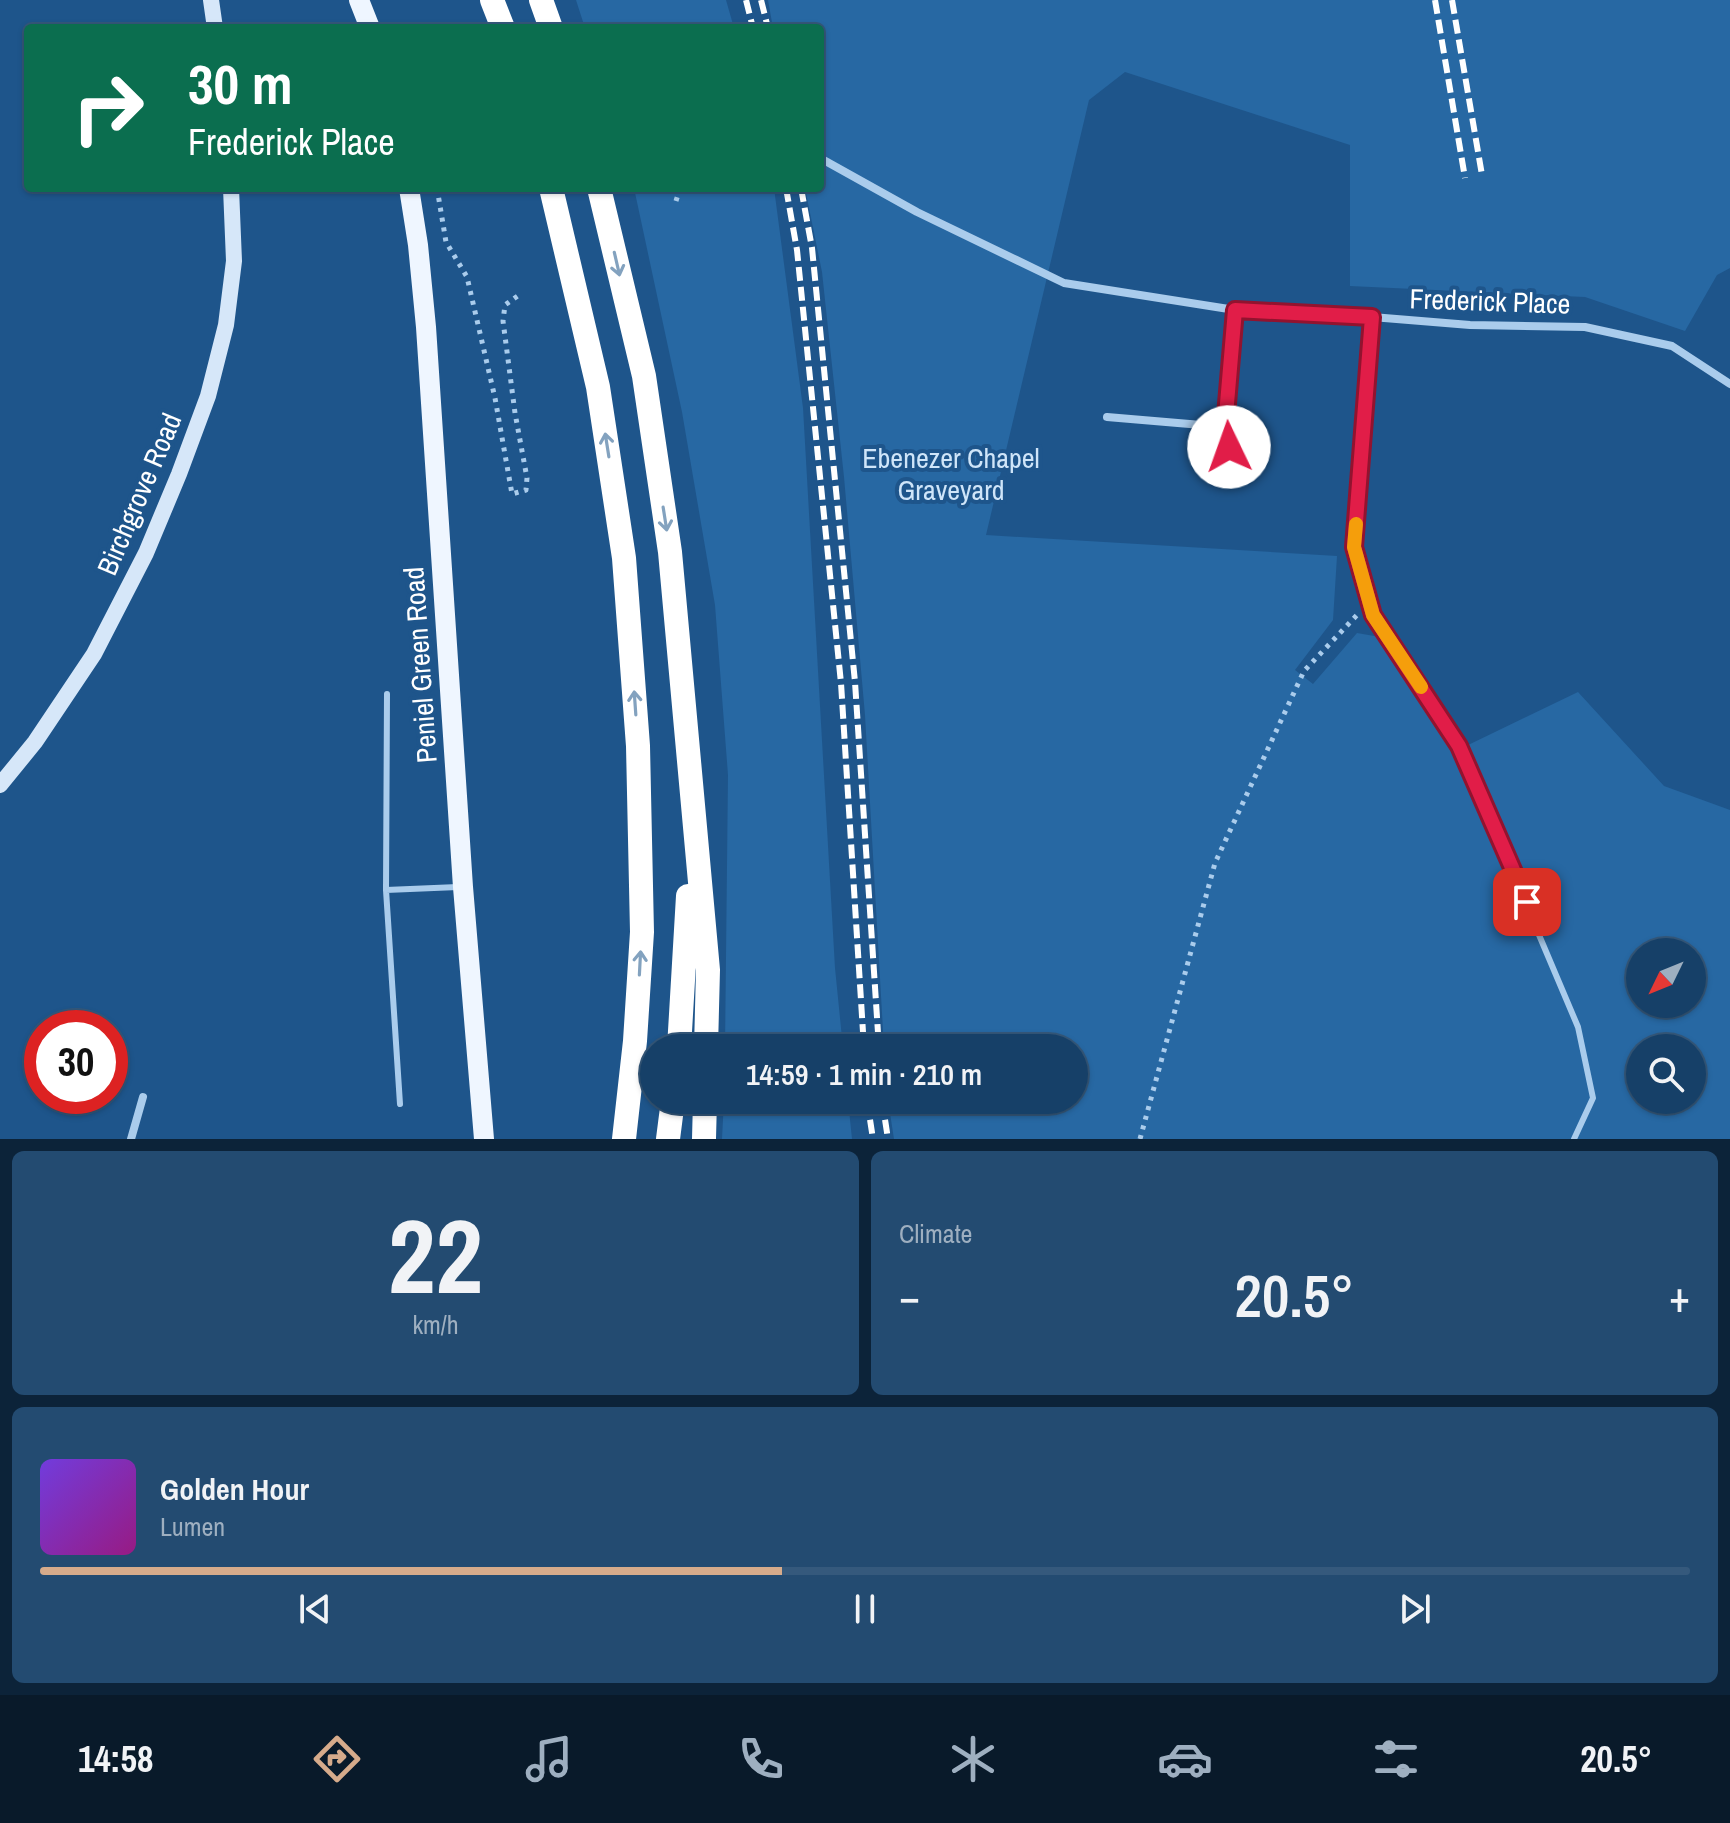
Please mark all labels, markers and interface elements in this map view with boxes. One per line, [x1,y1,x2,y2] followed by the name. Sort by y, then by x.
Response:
[188,46,293,121] text: 30 m
[56,56,160,160] icon: right
[188,118,395,166] text: Frederick Place
[611,250,626,276] one-way arrow
[1409,279,1571,323] street label: Frederick Place
[1187,405,1271,489] position arrow
[88,407,190,581] street label: Birchgrove Road
[599,433,614,458] one-way arrow
[862,439,1040,509] park label: Ebenezer Chapel Graveyard
[658,506,673,531] one-way arrow
[394,566,446,764] street label: Peniel Green Road
[627,690,642,717] one-way arrow
[1493,868,1561,936] pin
[1505,880,1549,924] icon: arrive
[1626,938,1706,1018] north arrow
[1626,938,1706,1114] map controls
[633,950,648,977] one-way arrow
[24,1010,128,1114] speed limit sign: 30
[1626,1034,1706,1114] button: search
[746,1054,982,1094] text: 14:59 · 1 min · 210 m
[388,1185,483,1325] text: 22
[899,1216,972,1251] text: Climate
[1235,1255,1354,1336] text: 20.5°
[899,1266,920,1326] text: −
[1669,1266,1690,1326] text: +
[412,1307,459,1342] text: km/h
[160,1469,309,1509] text: Golden Hour
[160,1509,225,1544] text: Lumen
[293,1587,337,1631] icon: previous
[843,1587,887,1631] icon: pause
[1393,1587,1437,1631] icon: next
[309,1731,365,1787] icon: directions
[521,1731,577,1787] icon: music
[733,1731,789,1787] icon: phone
[945,1731,1001,1787] icon: climate
[1157,1731,1213,1787] icon: car
[1368,1731,1424,1787] icon: filters
[78,1735,153,1783] text: 14:58
[1580,1735,1652,1783] text: 20.5°

